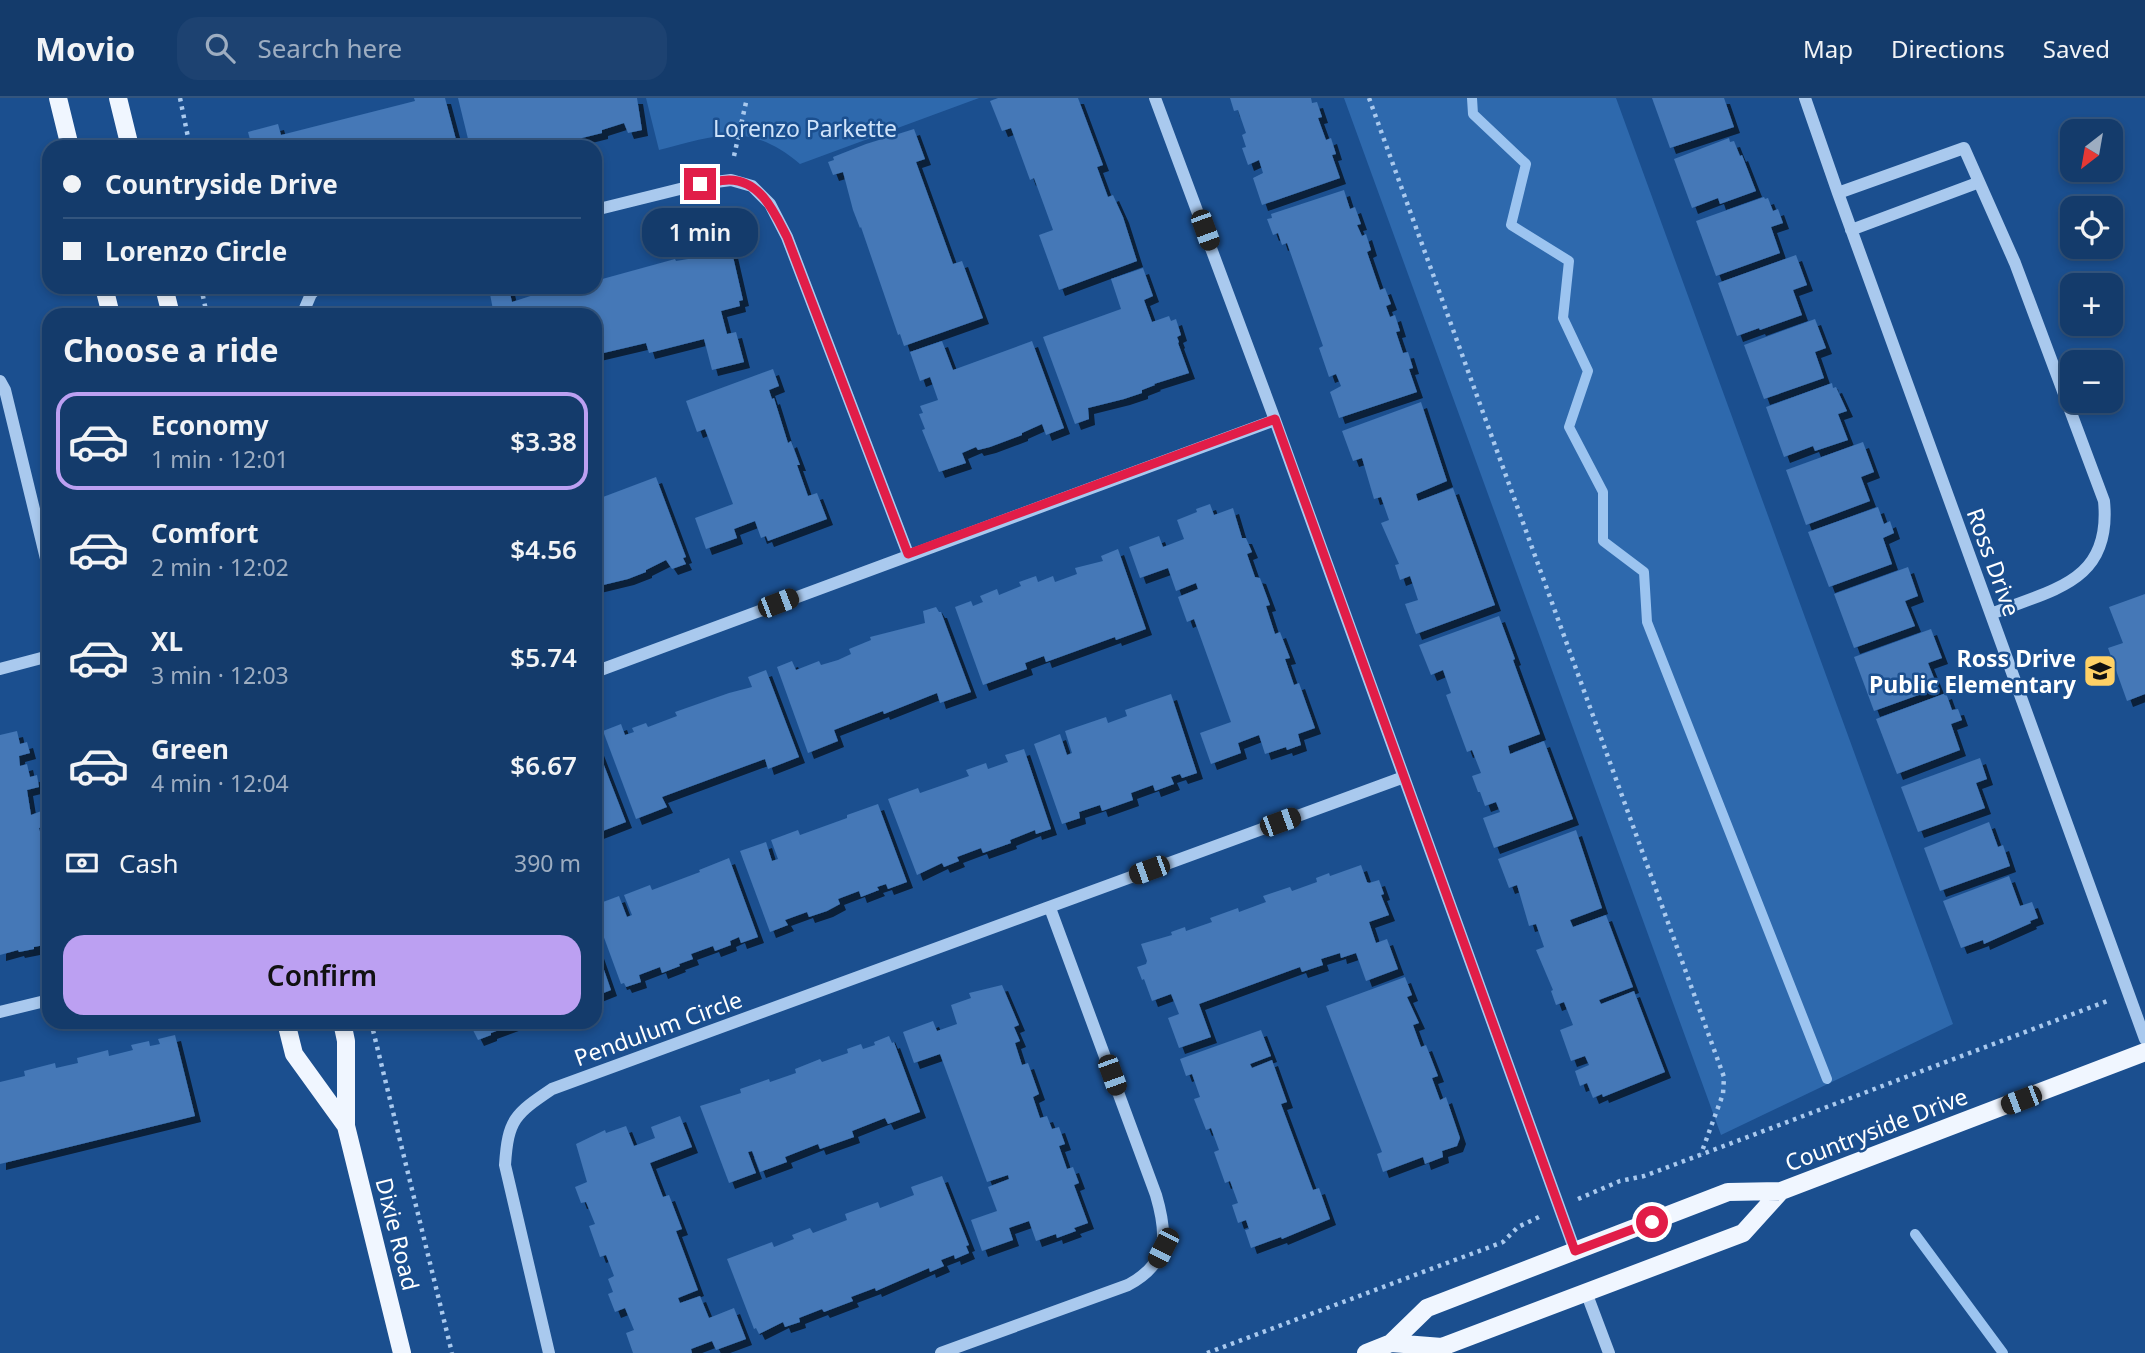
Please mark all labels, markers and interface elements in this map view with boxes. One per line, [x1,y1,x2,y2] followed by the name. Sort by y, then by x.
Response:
[177,17,667,80] search box
[35,26,135,71] text: Movio
[201,29,239,67] icon: search
[257,30,402,66] text: Search here
[1803,32,1853,65] text: Map
[1891,32,2005,65] text: Directions
[2043,32,2110,65] text: Saved
[713,112,897,144] park label: Lorenzo Parkette
[2060,119,2123,182] north arrow
[2060,119,2123,413] map controls
[105,166,338,202] text: Countryside Drive
[684,168,716,200] route end
[2060,196,2123,259] button: locate
[1188,207,1223,253] car
[642,208,758,258] callout: 1 min
[669,216,731,248] text: 1 min
[105,233,287,269] text: Lorenzo Circle
[2060,273,2123,336] button: +
[63,328,279,371] text: Choose a ride
[2060,350,2123,413] button: −
[151,407,269,443] text: Economy
[67,410,130,473] icon: car
[510,423,577,459] text: $3.38
[151,443,289,475] text: 1 min · 12:01
[1960,503,2028,621] street label: Ross Drive
[151,515,259,551] text: Comfort
[67,518,130,581] icon: car
[510,531,577,567] text: $4.56
[151,551,289,583] text: 2 min · 12:02
[755,586,802,620] car
[151,623,183,659] text: XL
[67,626,130,689] icon: car
[510,639,577,675] text: $5.74
[1869,642,2077,700] place label: Ross Drive Public Elementary
[2081,652,2119,690] school or university icon: Ross Drive Public Elementary
[151,659,289,691] text: 3 min · 12:03
[151,731,229,767] text: Green
[67,734,130,797] icon: car
[510,747,577,783] text: $6.67
[151,767,289,799] text: 4 min · 12:04
[1257,805,1304,839] car
[63,844,101,882] icon: cash
[119,845,179,881] text: Cash
[514,847,581,879] text: 390 m
[1126,853,1173,887] car
[63,935,581,1015] button: Confirm
[570,983,746,1073] street label: Pendulum Circle
[1095,1052,1130,1098] car
[1780,1079,1972,1179] street label: Countryside Drive
[1998,1083,2045,1117] car
[369,1174,427,1294] street label: Dixie Road
[1636,1206,1668,1238] route start
[1145,1225,1182,1271] car

